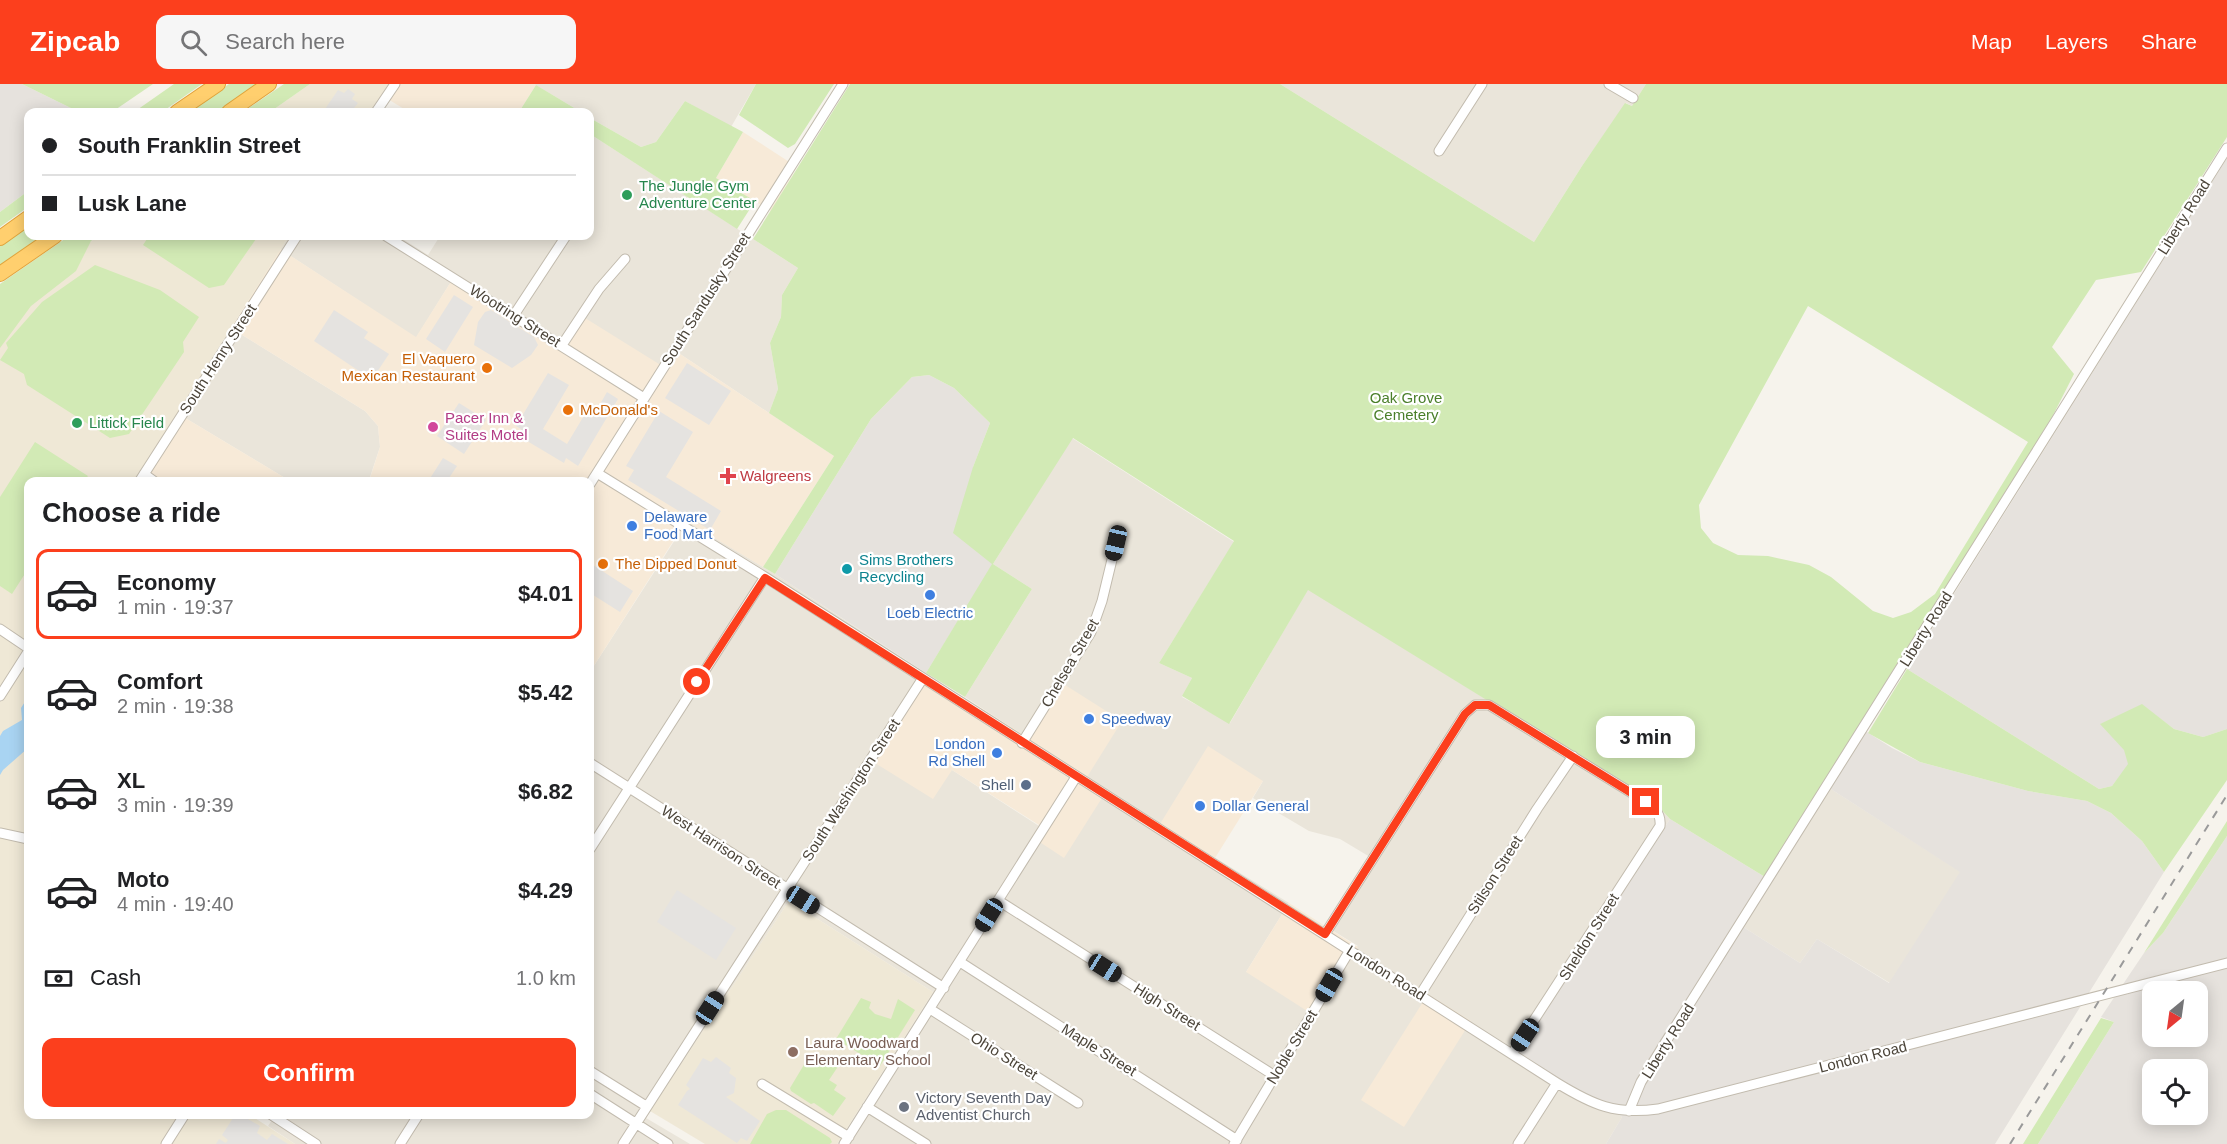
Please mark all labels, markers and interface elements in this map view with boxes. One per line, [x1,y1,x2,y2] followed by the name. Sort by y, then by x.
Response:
[156,15,576,69] search box
[30,26,120,57] text: Zipcab
[177,26,210,59] icon: search
[225,29,345,54] text: Search here
[1971,30,2012,53] text: Map
[2045,30,2108,53] text: Layers
[2141,30,2197,53] text: Share
[78,133,300,158] text: South Franklin Street
[2154,176,2213,257] street label: Liberty Road
[639,177,757,211] place label: The Jungle Gym Adventure Center
[620,188,634,202] marker: The Jungle Gym Adventure Center
[78,191,187,216] text: Lusk Lane
[658,228,754,368] street label: South Sandusky Street
[467,281,565,351] street label: Wootring Street
[176,300,260,417] street label: South Henry Street
[342,350,476,384] place label: El Vaquero Mexican Restaurant
[480,361,494,375] marker: El Vaquero Mexican Restaurant
[1370,389,1442,423] park label: Oak Grove Cemetery
[580,401,658,418] place label: McDonald's
[561,403,575,417] marker: McDonald's
[445,409,528,443] place label: Pacer Inn & Suites Motel
[89,414,164,431] place label: Littick Field
[70,416,84,430] marker: Littick Field
[426,420,440,434] marker: Pacer Inn & Suites Motel
[740,467,811,484] place label: Walgreens
[721,469,735,483] marker: Walgreens
[42,498,221,528] text: Choose a ride
[644,508,713,542] place label: Delaware Food Mart
[625,519,639,533] marker: Delaware Food Mart
[1103,523,1129,563] car
[859,551,953,585] place label: Sims Brothers Recycling
[615,555,738,572] place label: The Dipped Donut
[596,557,610,571] marker: The Dipped Donut
[840,562,854,576] marker: Sims Brothers Recycling
[45,567,99,621] icon: car
[117,570,216,595] text: Economy
[518,581,573,606] text: $4.01
[923,588,937,602] marker: Loeb Electric
[1896,588,1955,669] street label: Liberty Road
[117,596,234,618] text: 1 min · 19:37
[887,604,974,621] place label: Loeb Electric
[1037,615,1102,710] street label: Chelsea Street
[45,666,99,720] icon: car
[683,668,710,695] route start
[117,669,203,694] text: Comfort
[518,680,573,705] text: $5.42
[117,695,234,717] text: 2 min · 19:38
[1101,710,1172,727] place label: Speedway
[1082,712,1096,726] marker: Speedway
[798,715,903,864] street label: South Washington Street
[1596,715,1696,757] callout: 3 min
[1619,726,1672,748] text: 3 min
[928,735,985,769] place label: London Rd Shell
[990,746,1004,760] marker: London Rd Shell
[45,765,99,819] icon: car
[117,768,145,793] text: XL
[981,776,1014,793] place label: Shell
[1019,778,1033,792] marker: Shell
[518,779,573,804] text: $6.82
[1632,788,1659,815] route end
[117,794,234,816] text: 3 min · 19:39
[1212,797,1309,814] place label: Dollar General
[1193,799,1207,813] marker: Dollar General
[658,802,785,892] street label: West Harrison Street
[1464,832,1526,917] street label: Stilson Street
[45,864,99,918] icon: car
[117,867,170,892] text: Moto
[518,878,573,903] text: $4.29
[783,883,823,917] car
[1555,889,1623,983] street label: Sheldon Street
[117,893,234,915] text: 4 min · 19:40
[972,895,1006,935] car
[1344,941,1429,1004] street label: London Road
[1085,951,1125,985] car
[42,962,75,995] icon: cash
[90,965,141,990] text: Cash
[1312,965,1346,1005] car
[516,967,576,989] text: 1.0 km
[1131,979,1204,1034] street label: High Street
[2142,981,2208,1047] north arrow
[2142,981,2208,1125] map controls
[693,988,727,1028] car
[1638,1000,1697,1081] street label: Liberty Road
[1263,1006,1321,1087] street label: Noble Street
[1507,1015,1543,1055] car
[1059,1020,1141,1080] street label: Maple Street
[968,1028,1042,1083] street label: Ohio Street
[805,1034,931,1068] place label: Laura Woodward Elementary School
[1817,1037,1909,1076] street label: London Road
[42,1038,576,1107] button: Confirm
[786,1045,800,1059] marker: Laura Woodward Elementary School
[2142,1059,2208,1125] button: locate
[916,1089,1052,1123] place label: Victory Seventh Day Adventist Church
[897,1100,911,1114] marker: Victory Seventh Day Adventist Church

